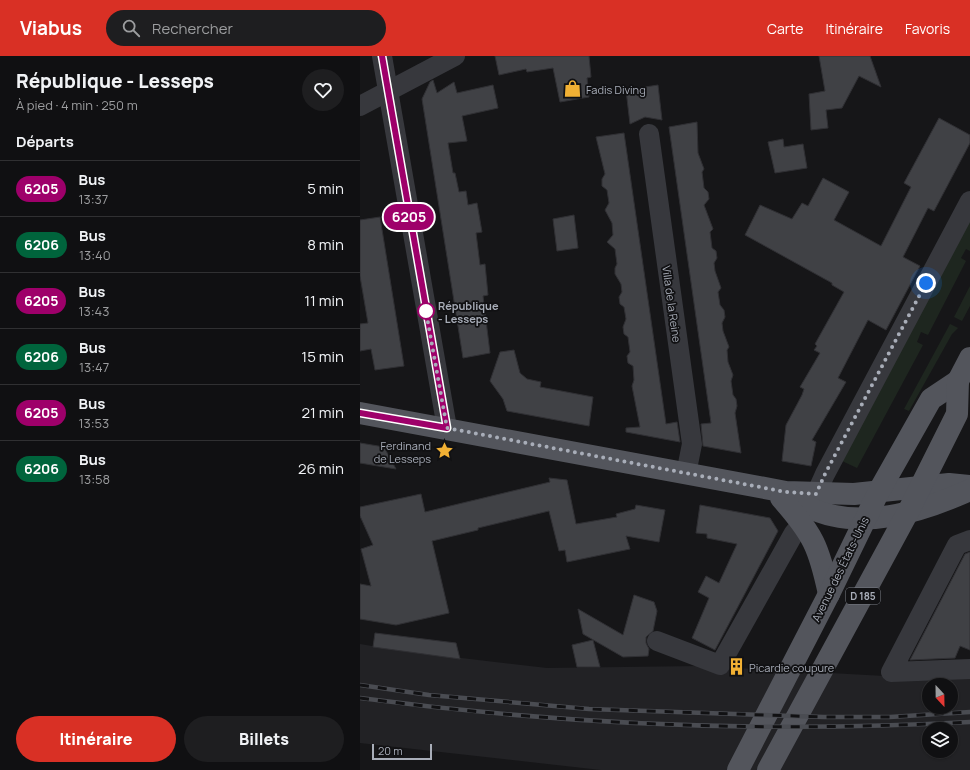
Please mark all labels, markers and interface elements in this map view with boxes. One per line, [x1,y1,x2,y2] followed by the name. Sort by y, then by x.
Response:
[106,10,386,46] search box
[20,15,82,41] text: Viabus
[120,17,142,39] icon: search
[152,18,233,39] text: Rechercher
[767,19,803,38] text: Carte
[825,19,883,38] text: Itinéraire
[905,19,950,38] text: Favoris
[16,68,214,94] text: République - Lesseps
[302,69,344,111] button: heart
[563,79,583,99] shop icon: Fadis Diving
[586,82,646,97] place label: Fadis Diving
[16,96,138,114] text: À pied · 4 min · 250 m
[16,131,74,152] text: Départs
[78,169,105,190] text: Bus
[307,178,344,199] text: 5 min
[24,179,58,198] text: 6205
[78,190,108,208] text: 13:37
[381,204,437,230] line badge: 6205
[392,207,426,226] text: 6205
[79,225,106,246] text: Bus
[307,234,344,255] text: 8 min
[24,235,59,254] text: 6206
[79,246,111,264] text: 13:40
[659,265,685,344] street label: Villa de la Reine
[916,273,936,293] your location
[78,281,105,302] text: Bus
[304,290,344,311] text: 11 min
[24,291,58,310] text: 6205
[438,298,499,326] place label: République - Lesseps
[78,302,109,320] text: 13:43
[417,302,435,320] marker: République - Lesseps
[79,337,106,358] text: Bus
[301,346,344,367] text: 15 min
[24,347,59,366] text: 6206
[79,358,109,376] text: 13:47
[78,393,105,414] text: Bus
[301,402,344,423] text: 21 min
[24,403,58,422] text: 6205
[78,414,109,432] text: 13:53
[374,438,431,466] place label: Ferdinand de Lesseps
[434,441,454,461] place icon: Ferdinand de Lesseps
[79,449,106,470] text: Bus
[298,458,344,479] text: 26 min
[24,459,59,478] text: 6206
[79,470,110,488] text: 13:58
[808,514,872,624] street label: Avenue des États-Unis
[846,588,880,604] road number: D 185
[726,657,746,677] building icon: Picardie coupure
[749,660,835,675] place label: Picardie coupure
[922,678,958,714] north arrow
[922,678,958,758] map controls
[16,716,176,762] button: Itinéraire
[184,716,344,762] button: Billets
[922,722,958,758] button: layers
[372,742,432,761] scale bar
[378,743,403,758] text: 20 m

